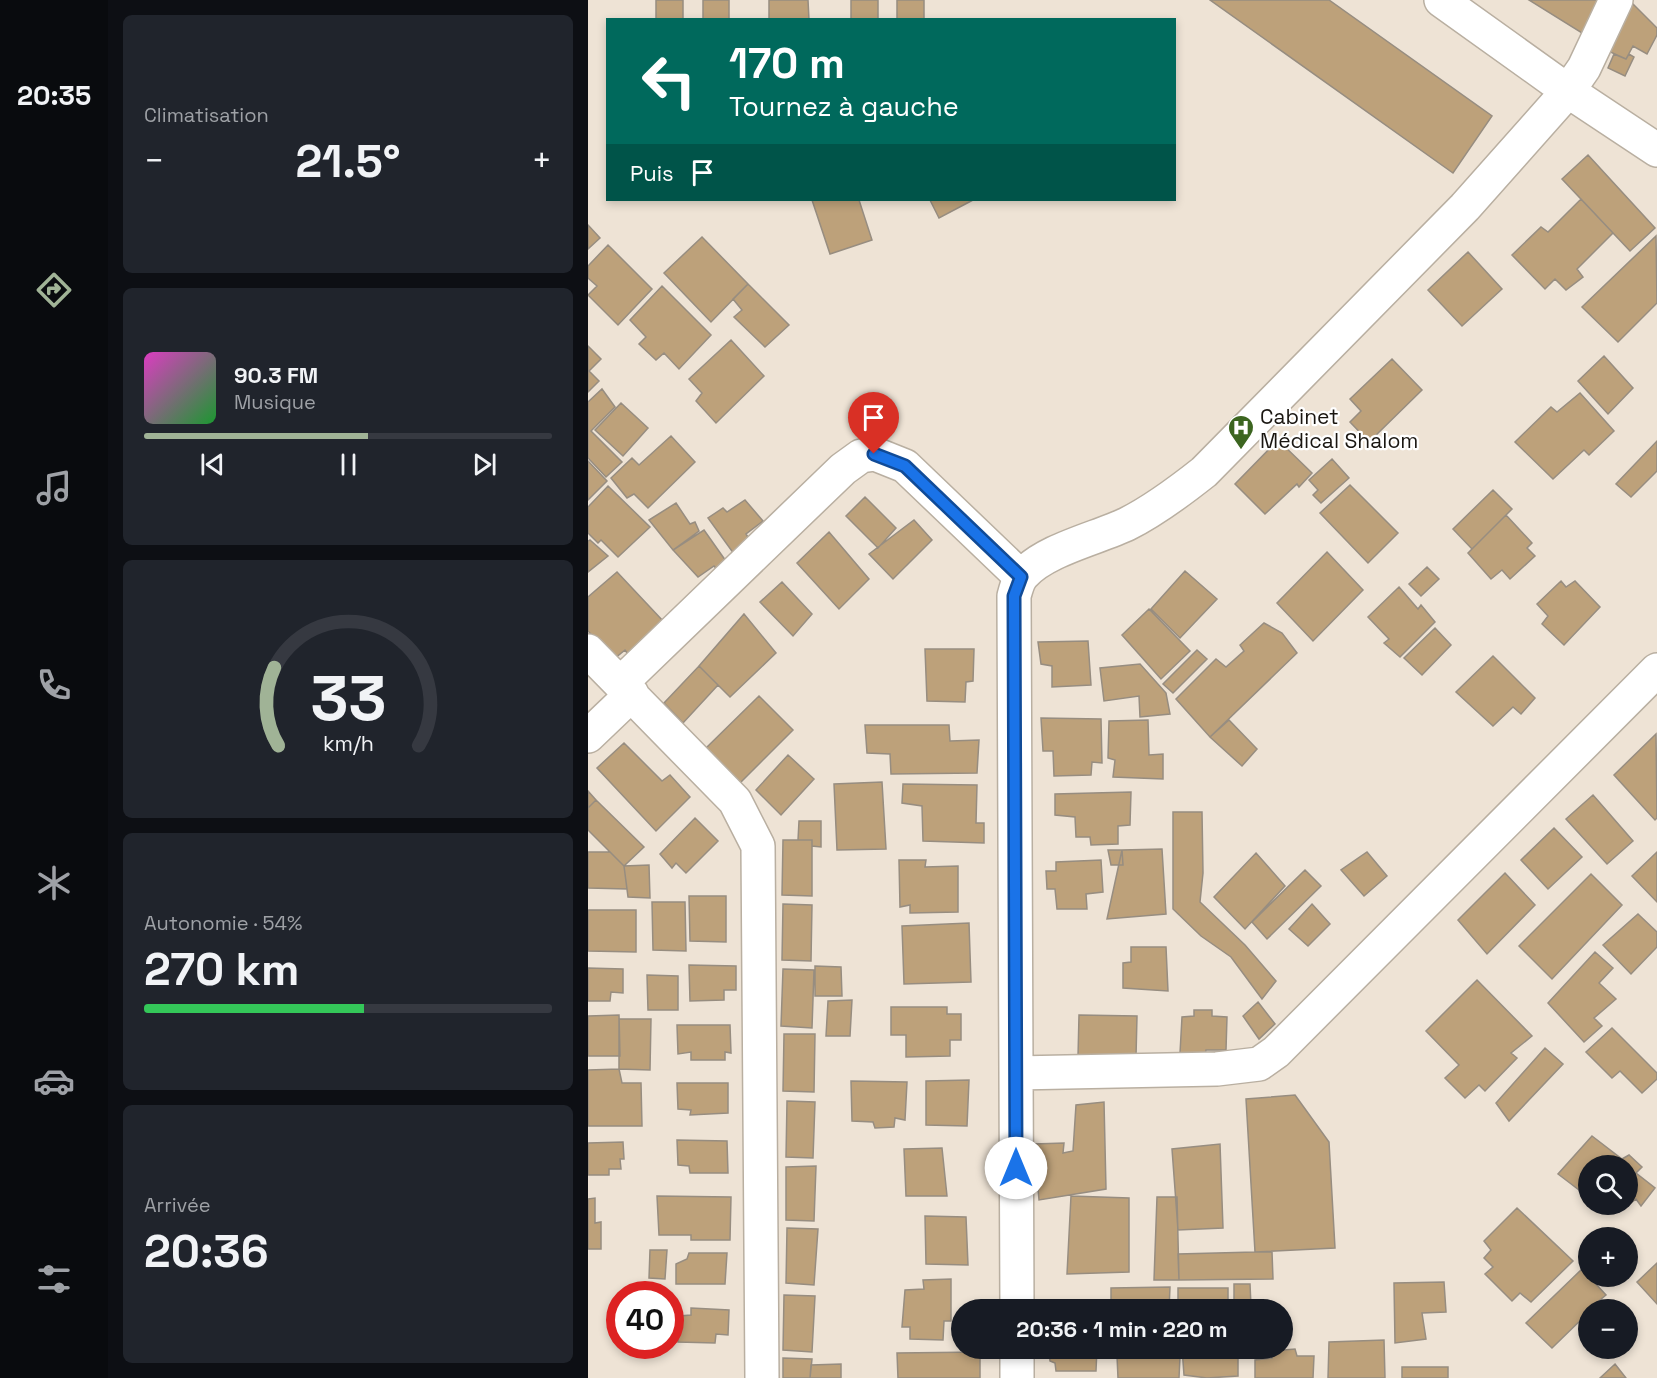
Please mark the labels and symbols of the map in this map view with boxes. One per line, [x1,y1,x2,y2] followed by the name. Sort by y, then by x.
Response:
[848,392,899,454] pin
[1260,403,1418,454] place label: Cabinet Médical Shalom
[1226,413,1256,451] hospital icon: Cabinet Médical Shalom
[984,1136,1048,1200] position arrow
[606,1281,684,1359] speed limit sign: 40

